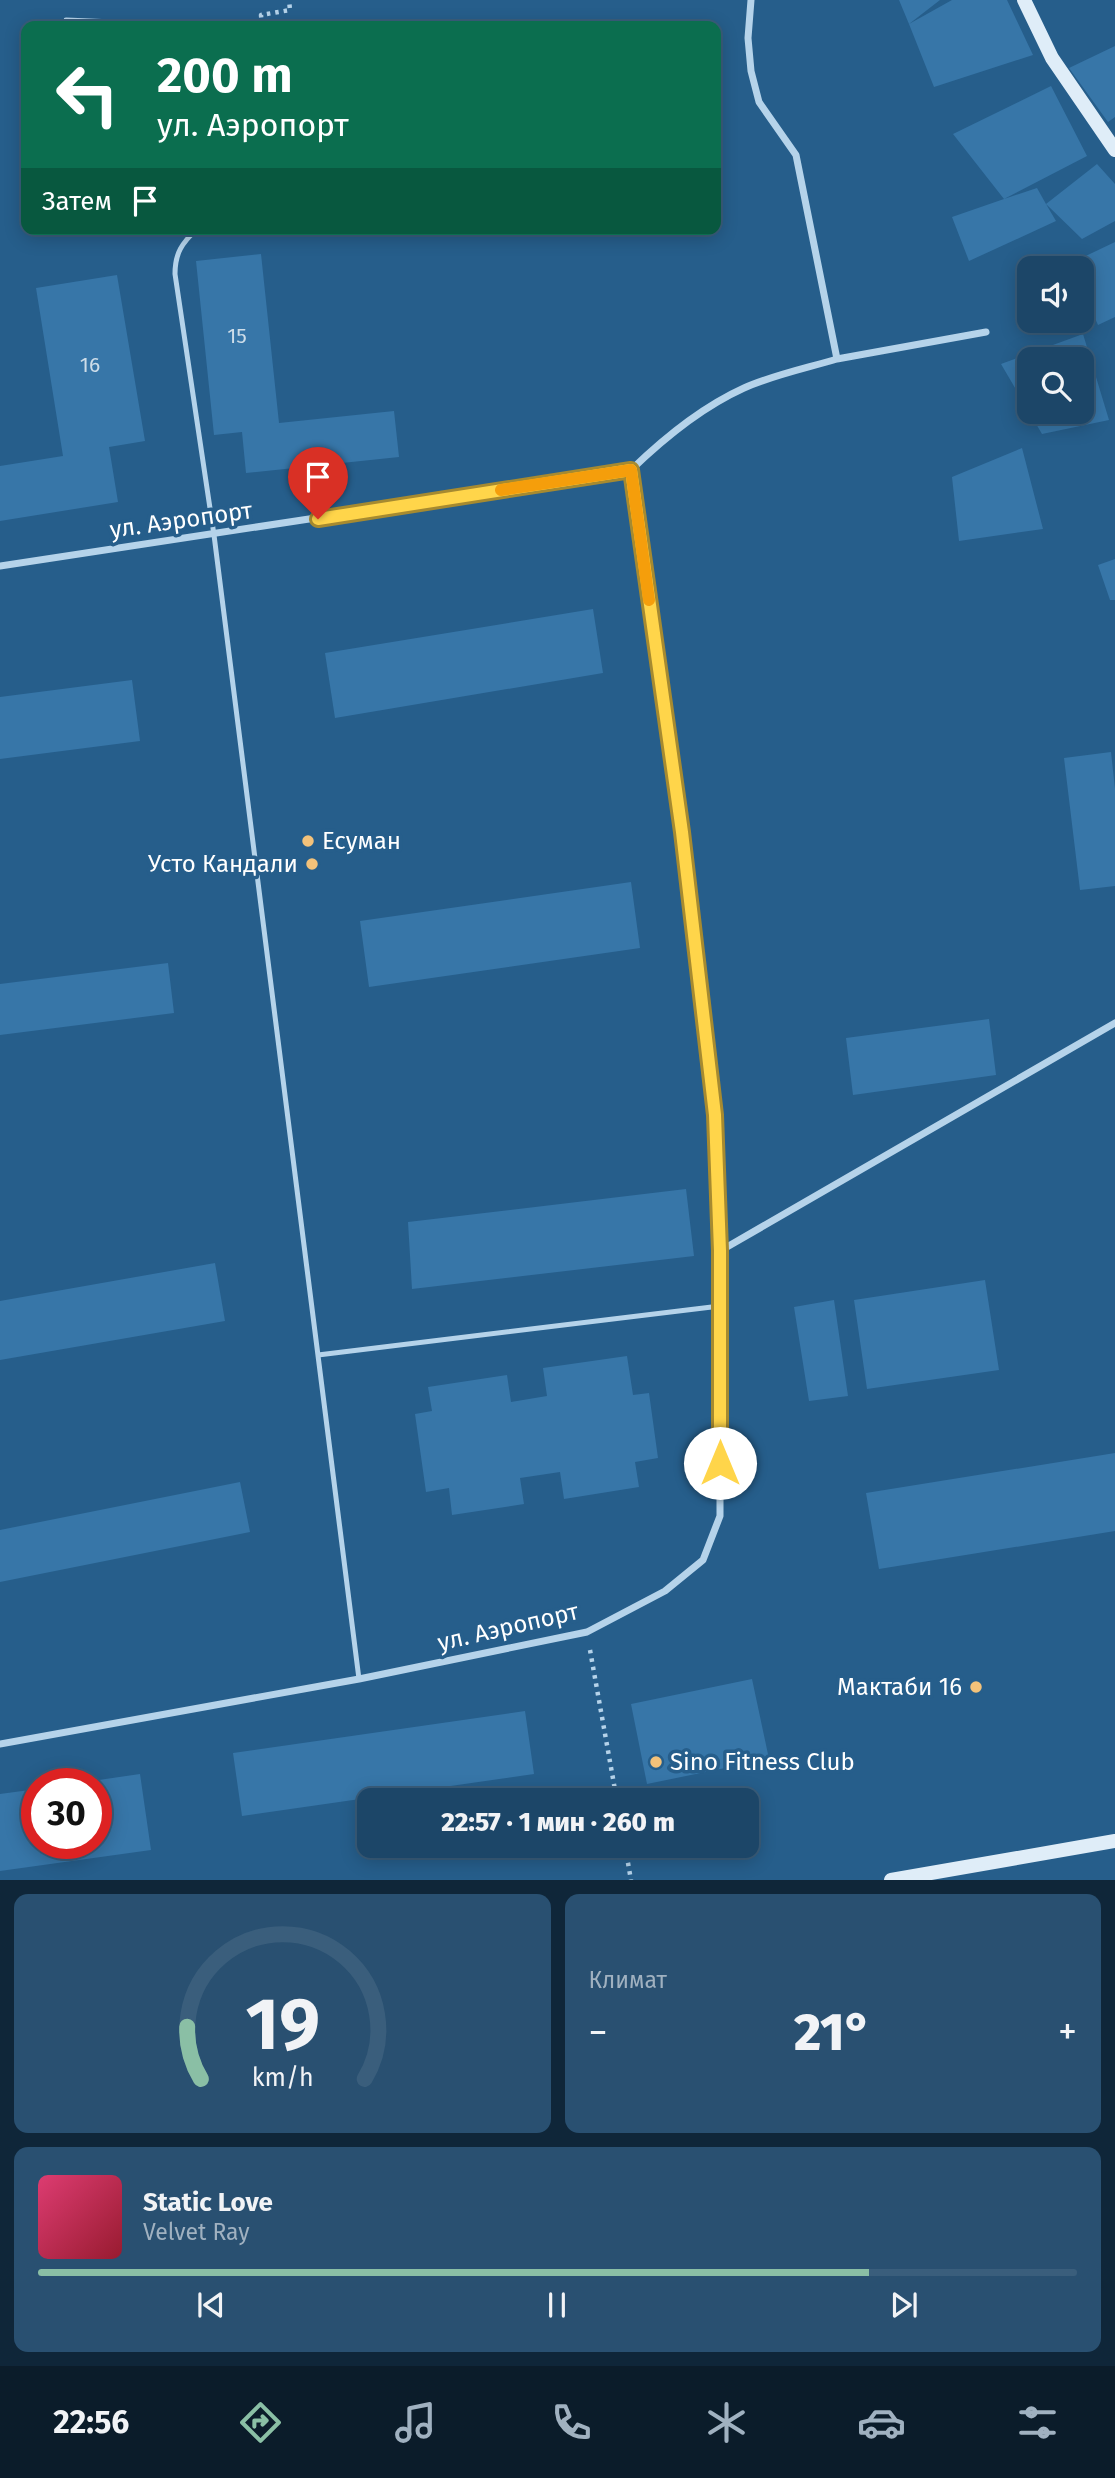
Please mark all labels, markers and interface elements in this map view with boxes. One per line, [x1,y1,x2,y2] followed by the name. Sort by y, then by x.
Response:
[157,46,293,105] text: 200 m
[42,49,133,140] icon: left
[157,106,349,144] text: ул. Аэропорт
[126,182,164,220] icon: arrive
[42,186,112,217] text: Затем
[1017,256,1094,424] map controls
[1017,256,1094,333] button: sound
[227,323,247,349] house number: 15
[1017,347,1094,424] button: search
[80,352,100,378] house number: 16
[288,447,348,519] pin
[299,458,337,496] icon: arrive
[108,496,254,544] street label: ул. Аэропорт
[322,827,401,855] place label: Есуман
[300,833,316,849] marker: Есуман
[148,850,298,878] place label: Усто Кандали
[304,856,320,872] marker: Усто Кандали
[683,1426,757,1500] position arrow
[435,1597,581,1657] street label: ул. Аэропорт
[837,1673,962,1701] place label: Мактаби 16
[968,1679,984,1695] marker: Мактаби 16
[670,1748,855,1776] place label: Sino Fitness Club
[648,1754,664,1770] marker: Sino Fitness Club
[21,1768,112,1859] speed limit sign: 30
[441,1807,675,1838] text: 22:57 · 1 мин · 260 m
[589,1966,667,1994] text: Климат
[245,1982,320,2069] text: 19
[794,2001,872,2064] text: 21°
[589,2009,608,2055] text: −
[1058,2009,1077,2055] text: +
[251,2063,313,2093] text: km/h
[143,2187,273,2218] text: Static Love
[143,2218,250,2246] text: Velvet Ray
[192,2286,230,2324] icon: previous
[538,2286,576,2324] icon: pause
[885,2286,923,2324] icon: next
[236,2398,285,2447] icon: directions
[391,2398,440,2447] icon: music
[547,2398,596,2447] icon: phone
[702,2398,751,2447] icon: climate
[857,2398,906,2447] icon: car
[1013,2398,1062,2447] icon: filters
[53,2403,129,2441] text: 22:56

